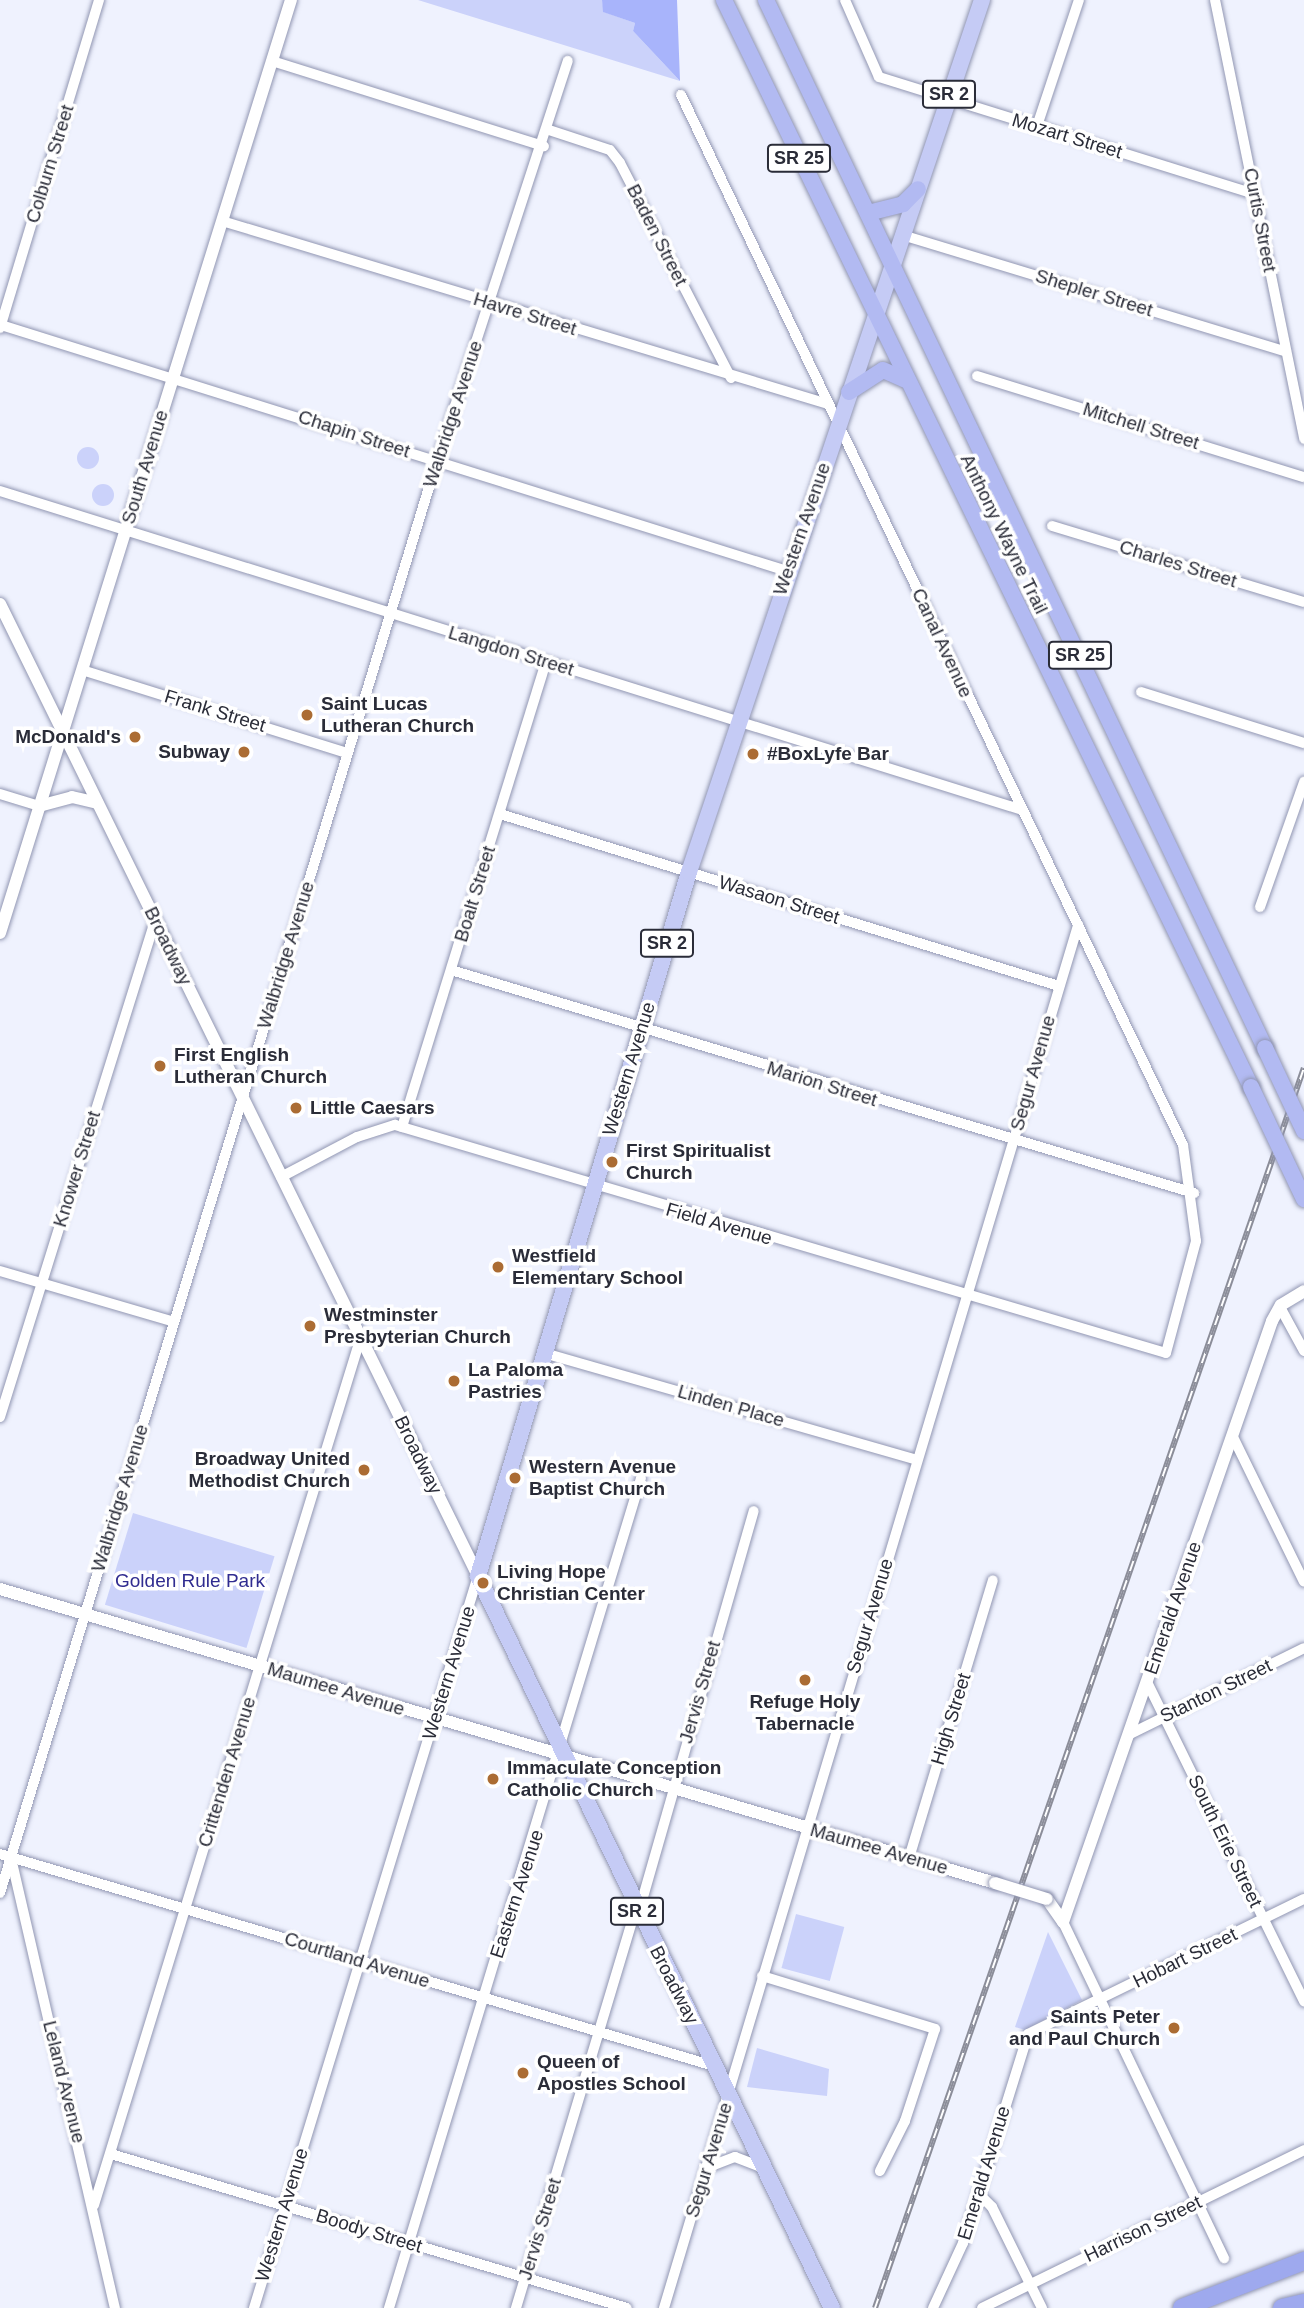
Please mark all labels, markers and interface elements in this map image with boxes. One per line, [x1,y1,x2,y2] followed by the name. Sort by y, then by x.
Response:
[921,80,977,108] road number: SR 2
[21,102,79,226] street label: Colburn Street
[1009,108,1125,164] street label: Mozart Street
[766,144,832,173] road number: SR 25
[1239,166,1281,274] street label: Curtis Street
[622,180,692,290] street label: Baden Street
[1033,264,1155,322] street label: Shepler Street
[471,288,579,340] street label: Havre Street
[418,337,488,491] street label: Walbridge Avenue
[1080,398,1202,454] street label: Mitchell Street
[295,405,413,463] street label: Chapin Street
[117,407,173,527] street label: South Avenue
[955,450,1053,618] street label: Anthony Wayne Trail
[768,459,836,599] street label: Western Avenue
[1117,535,1239,593] street label: Charles Street
[907,584,977,702] street label: Canal Avenue
[446,621,576,681] street label: Langdon Street
[1047,640,1113,670] road number: SR 25
[162,685,268,737] street label: Frank Street
[321,693,474,737] place label: Saint Lucas Lutheran Church
[299,707,315,723] marker: Saint Lucas Lutheran Church
[15,726,121,748] place label: McDonald's
[127,729,143,745] marker: McDonald's
[158,741,230,763] place label: Subway
[767,743,889,765] place label: #BoxLyfe Bar
[236,744,252,760] marker: Subway
[745,746,761,762] marker: #BoxLyfe Bar
[450,843,500,945] street label: Boalt Street
[716,871,842,929] street label: Wasaon Street
[253,878,319,1032] street label: Walbridge Avenue
[139,903,197,989] street label: Broadway
[639,928,695,958] road number: SR 2
[598,999,660,1139] street label: Western Avenue
[1005,1012,1061,1134] street label: Segur Avenue
[174,1044,327,1088] place label: First English Lutheran Church
[764,1056,880,1112] street label: Marion Street
[152,1058,168,1074] marker: First English Lutheran Church
[310,1097,435,1119] place label: Little Caesars
[288,1100,304,1116] marker: Little Caesars
[48,1108,106,1230] street label: Knower Street
[626,1140,771,1184] place label: First Spiritualist Church
[604,1154,620,1170] marker: First Spiritualist Church
[663,1198,775,1250] street label: Field Avenue
[512,1245,683,1289] place label: Westfield Elementary School
[490,1259,506,1275] marker: Westfield Elementary School
[324,1304,511,1348] place label: Westminster Presbyterian Church
[302,1318,318,1334] marker: Westminster Presbyterian Church
[468,1359,563,1403] place label: La Paloma Pastries
[446,1373,462,1389] marker: La Paloma Pastries
[675,1380,787,1432] street label: Linden Place
[389,1412,447,1498] street label: Broadway
[87,1421,153,1575] street label: Walbridge Avenue
[189,1448,350,1492] place label: Broadway United Methodist Church
[529,1456,677,1500] place label: Western Avenue Baptist Church
[356,1462,372,1478] marker: Broadway United Methodist Church
[507,1470,523,1486] marker: Western Avenue Baptist Church
[1139,1538,1207,1678] street label: Emerald Avenue
[842,1555,898,1677] street label: Segur Avenue
[497,1561,645,1605] place label: Living Hope Christian Center
[115,1570,265,1592] park label: Golden Rule Park
[475,1575,491,1591] marker: Living Hope Christian Center
[418,1603,480,1743] street label: Western Avenue
[674,1638,726,1746] street label: Jervis Street
[1156,1654,1276,1728] street label: Stanton Street
[264,1657,408,1721] street label: Maumee Avenue
[926,1670,976,1768] street label: High Street
[797,1672,813,1688] marker: Refuge Holy Tabernacle
[750,1691,860,1735] place label: Refuge Holy Tabernacle
[193,1694,261,1850] street label: Crittenden Avenue
[507,1757,721,1801] place label: Immaculate Conception Catholic Church
[485,1771,501,1787] marker: Immaculate Conception Catholic Church
[1183,1771,1267,1911] street label: South Erie Street
[807,1818,951,1880] street label: Maumee Avenue
[485,1826,549,1962] street label: Eastern Avenue
[609,1896,665,1926] road number: SR 2
[1129,1923,1241,1993] street label: Hobart Street
[281,1927,433,1993] street label: Courtland Avenue
[645,1942,703,2028] street label: Broadway
[1009,2006,1160,2050] place label: Saints Peter and Paul Church
[38,2018,90,2146] street label: Leland Avenue
[1166,2020,1182,2036] marker: Saints Peter and Paul Church
[537,2051,686,2095] place label: Queen of Apostles School
[515,2065,531,2081] marker: Queen of Apostles School
[681,2099,737,2221] street label: Segur Avenue
[953,2103,1015,2243] street label: Emerald Avenue
[251,2145,313,2285] street label: Western Avenue
[514,2175,566,2283] street label: Jervis Street
[1081,2191,1205,2267] street label: Harrison Street
[313,2204,425,2258] street label: Boody Street

